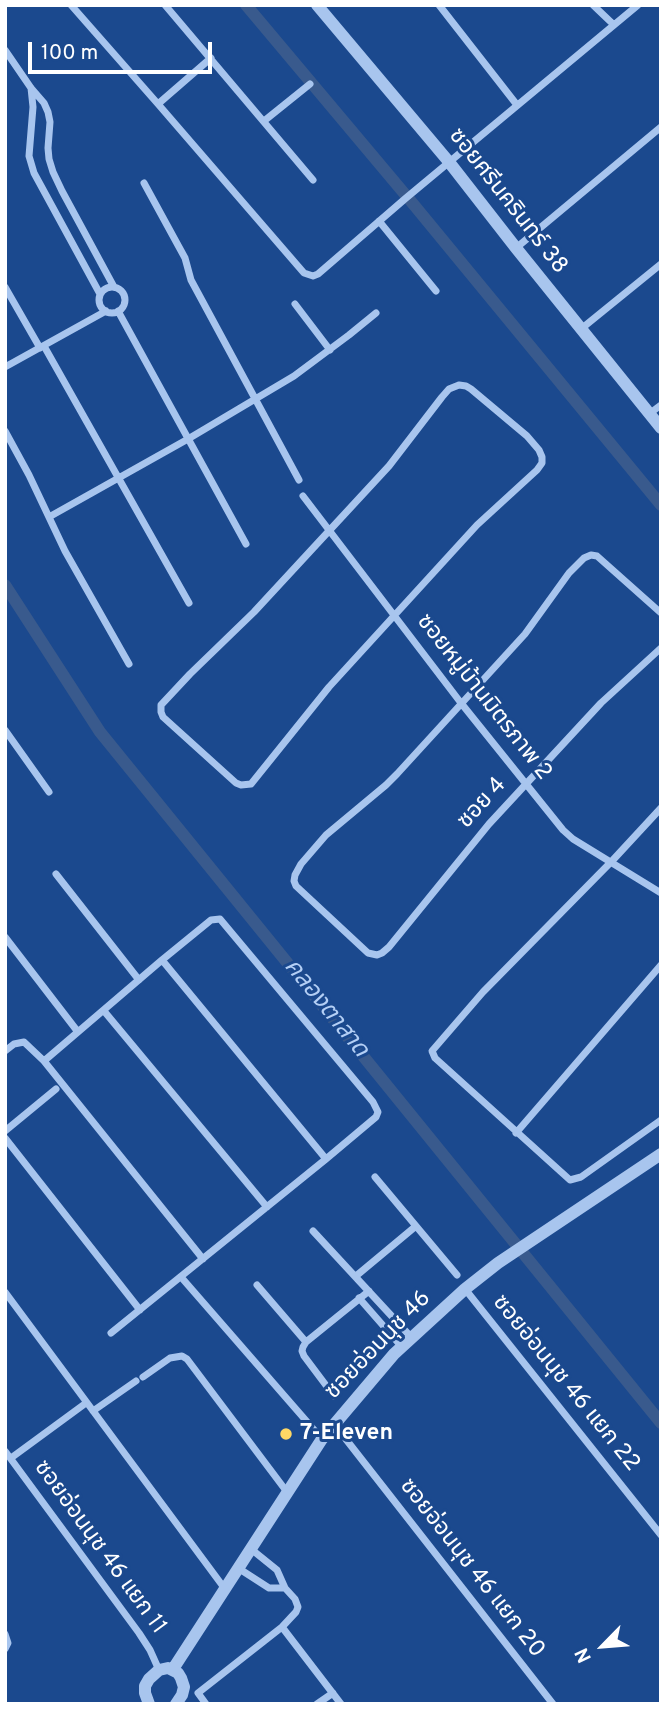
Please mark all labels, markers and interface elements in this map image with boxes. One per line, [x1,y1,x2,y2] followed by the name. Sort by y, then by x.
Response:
[32,28,215,72] scale bar
[41,40,98,67] text: 100 m
[442,124,572,280] street label: ซอยศรีนครินทร์ 38
[410,609,556,787] street label: ซอยหมู่บ้านมิตรภาพ 2
[453,773,513,835] street label: ซอย 4
[277,954,373,1064] water label: คลองตาสาด
[320,1286,438,1406] street label: ซอยอ่อนนุช 46
[485,1290,645,1478] street label: ซอยอ่อนนุช 46 แยก 22
[300,1420,393,1448] place label: 7-Eleven
[278,1426,294,1442] marker: 7-Eleven
[27,1456,171,1640] street label: ซอยอ่อนนุช 46 แยก 11
[392,1474,550,1664] street label: ซอยอ่อนนุช 46 แยก 20
[568,1611,638,1681] north arrow
[570,1644,598,1666] text: N

